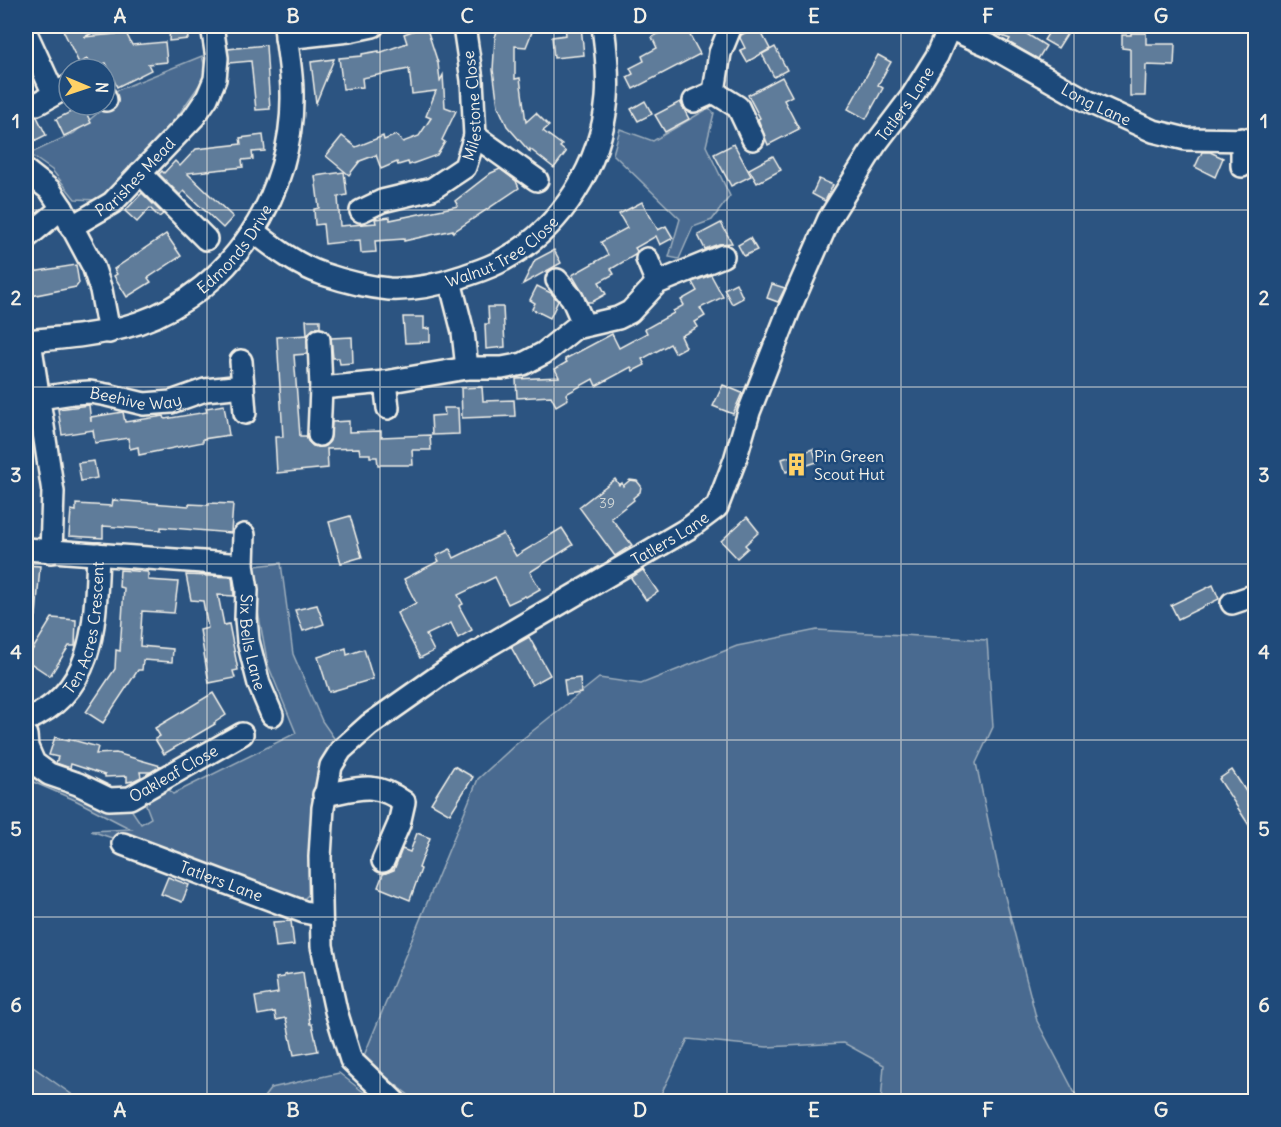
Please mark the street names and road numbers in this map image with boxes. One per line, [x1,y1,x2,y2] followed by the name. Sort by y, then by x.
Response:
[458,49,486,163] street label: Milestone Close
[871,63,938,145] street label: Tatlers Lane
[1058,79,1134,130] street label: Long Lane
[92,133,179,221] street label: Parishes Mead
[193,201,276,298] street label: Edmonds Drive
[443,212,562,291] street label: Walnut Tree Close
[88,382,184,414] street label: Beehive Way
[627,507,712,570] street label: Tatlers Lane
[59,560,108,698] street label: Ten Acres Crescent
[236,594,270,693] street label: Six Bells Lane
[125,740,221,807] street label: Oakleaf Close
[177,856,266,906] street label: Tatlers Lane

